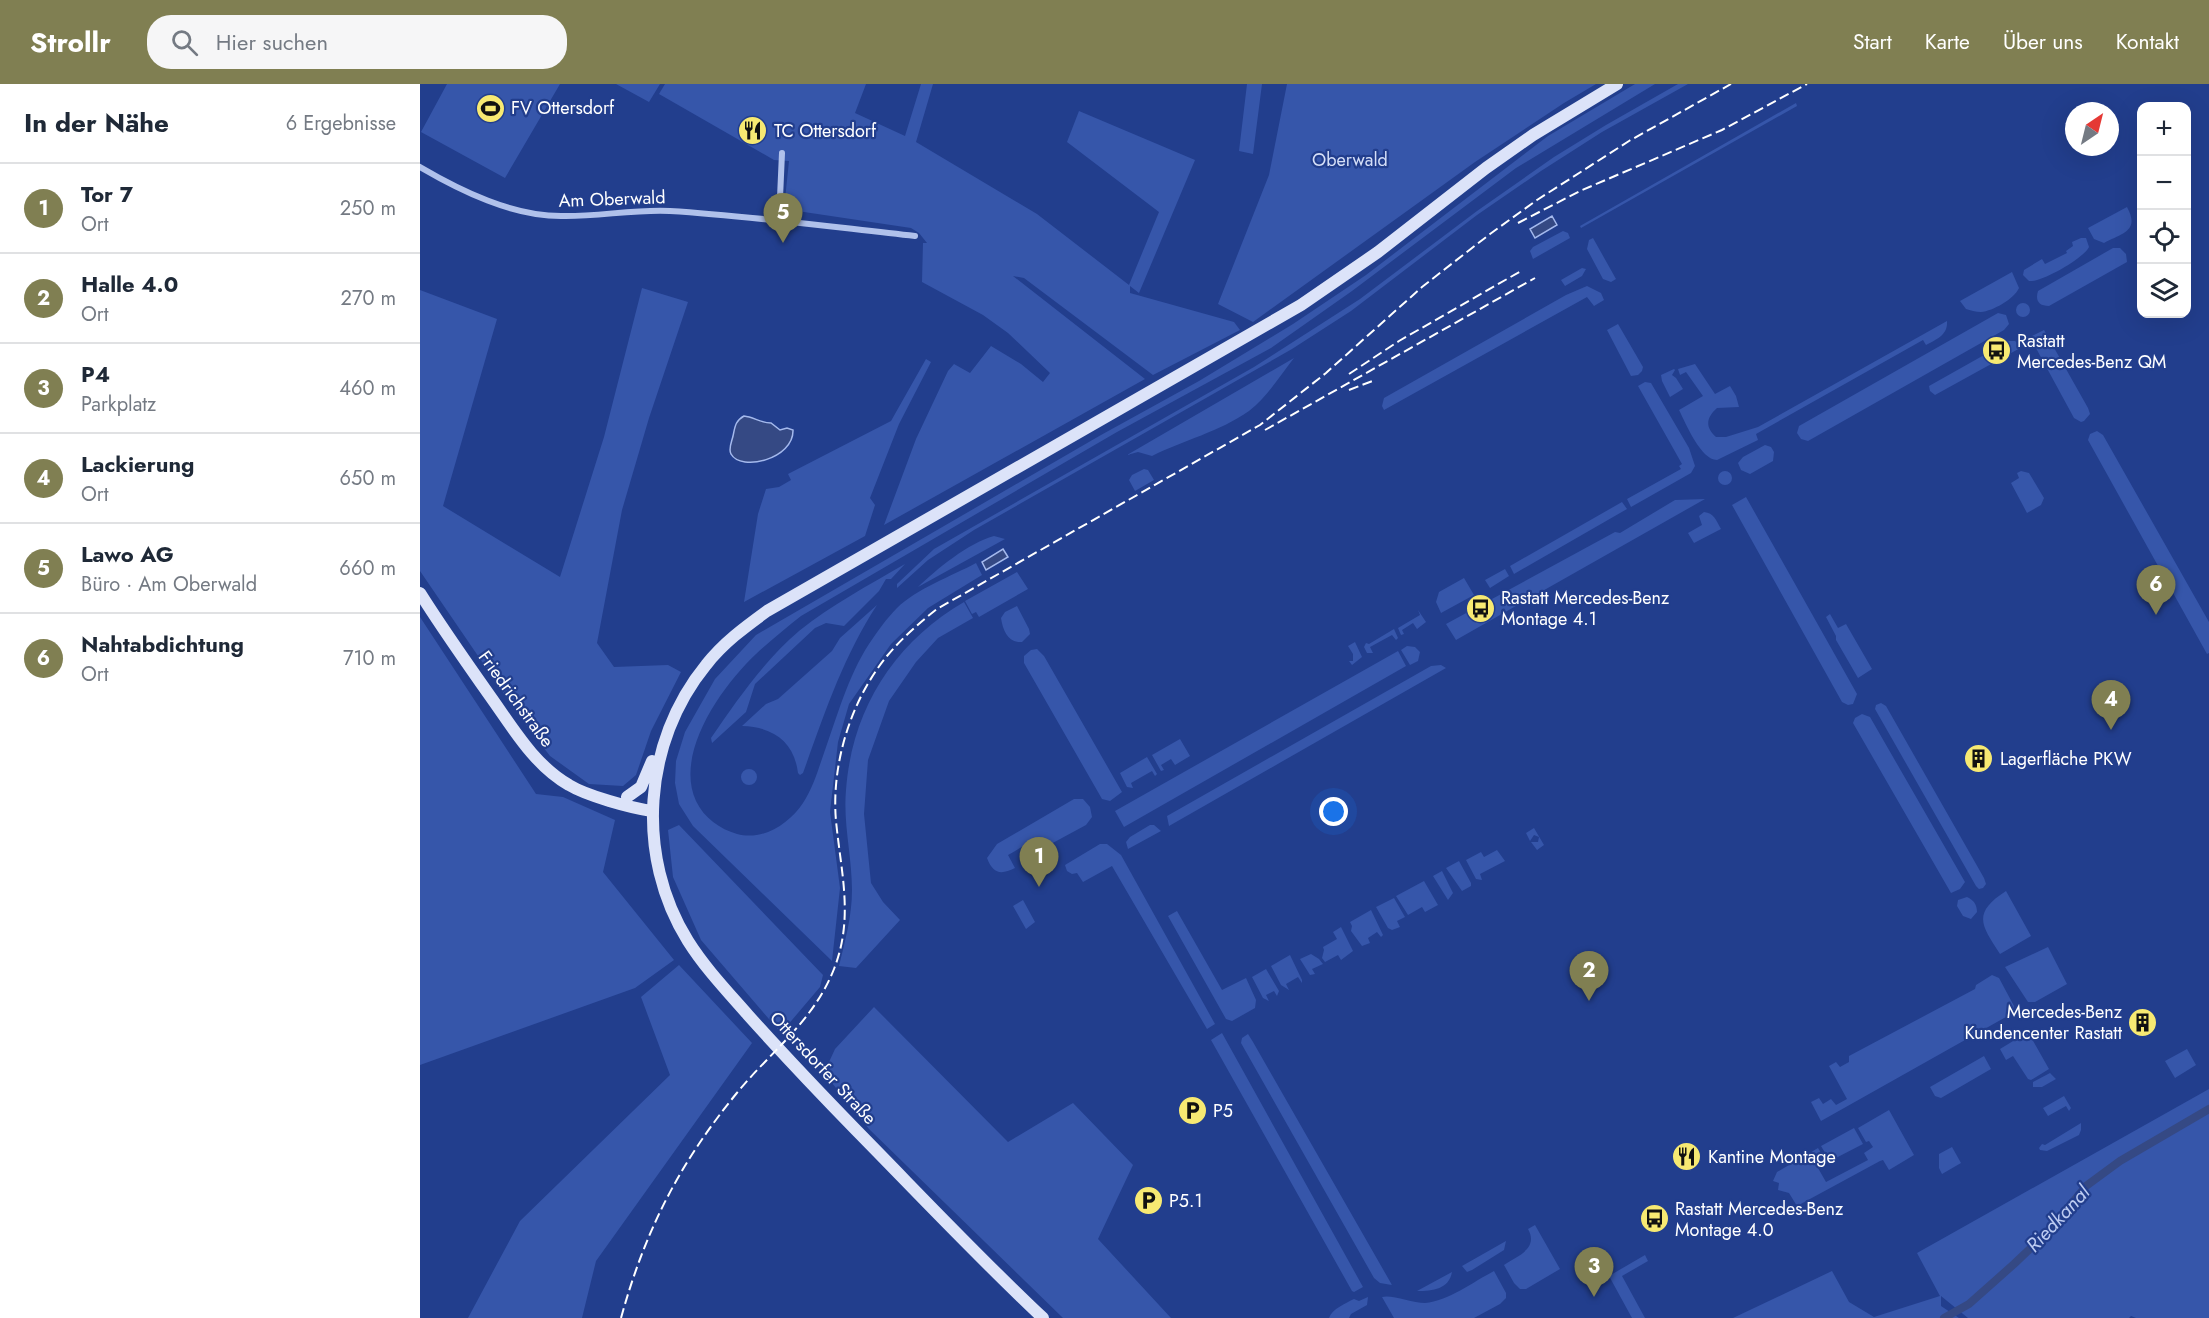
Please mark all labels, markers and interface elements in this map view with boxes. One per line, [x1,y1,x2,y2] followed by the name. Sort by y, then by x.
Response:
[147,15,567,69] search box
[30,22,111,63] text: Strollr
[168,26,201,59] icon: search
[216,26,328,58] text: Hier suchen
[1853,27,1892,57] text: Start
[1925,27,1970,57] text: Karte
[2003,27,2083,57] text: Über uns
[2116,27,2179,57] text: Kontakt
[474,92,506,124] sports icon: FV Ottersdorf
[511,95,615,121] place label: FV Ottersdorf
[2065,102,2119,156] north arrow
[2137,102,2191,318] map controls
[2137,102,2191,156] button: +
[24,104,169,142] text: In der Nähe
[286,109,396,138] text: 6 Ergebnisse
[737,115,769,147] restaurant icon: TC Ottersdorf
[774,118,877,144] place label: TC Ottersdorf
[1312,147,1388,173] park label: Oberwald
[2137,156,2191,210] button: −
[81,178,133,210] text: Tor 7
[558,184,666,214] street label: Am Oberwald
[38,194,49,223] text: 1
[340,194,396,223] text: 250 m
[764,194,802,243] pin: 5
[81,210,108,239] text: Ort
[2137,210,2191,264] button: locate
[2137,264,2191,318] button: layers
[81,268,178,300] text: Halle 4.0
[37,284,50,313] text: 2
[341,284,396,313] text: 270 m
[81,300,108,329] text: Ort
[2017,328,2166,375] place label: Rastatt Mercedes-Benz QM
[1980,335,2012,367] bus stop icon: Rastatt Mercedes-Benz QM
[81,358,110,390] text: P4
[37,374,50,403] text: 3
[339,374,396,403] text: 460 m
[81,390,156,419] text: Parkplatz
[81,448,194,480] text: Lackierung
[37,464,50,493] text: 4
[340,464,396,493] text: 650 m
[81,480,108,509] text: Ort
[81,538,174,570] text: Lawo AG
[37,554,50,583] text: 5
[339,554,396,583] text: 660 m
[2136,566,2176,615] pin: 6
[81,570,257,599] text: Büro · Am Oberwald
[1501,585,1670,632] place label: Rastatt Mercedes-Benz Montage 4.1
[1464,592,1496,624] bus stop icon: Rastatt Mercedes-Benz Montage 4.1
[81,628,244,660] text: Nahtabdichtung
[37,644,50,673] text: 6
[343,644,396,673] text: 710 m
[472,645,560,753] street label: Friedrichstraße
[81,660,108,689] text: Ort
[2092,680,2130,730] pin: 4
[1963,743,1995,775] building icon: Lagerfläche PKW
[2000,746,2132,772] place label: Lagerfläche PKW
[1319,797,1348,826] your location
[1020,838,1058,887] pin: 1
[1570,952,1608,1001] pin: 2
[1964,999,2123,1046] place label: Mercedes-Benz Kundencenter Rastatt
[764,1006,882,1130] street label: Ottersdorfer Straße
[2127,1006,2159,1038] building icon: Mercedes-Benz Kundencenter Rastatt
[1176,1095,1208,1127] parking icon: P5
[1213,1098,1233,1124] place label: P5
[1671,1141,1703,1173] restaurant icon: Kantine Montage
[1708,1144,1836,1170] place label: Kantine Montage
[2019,1178,2098,1259] water label: Riedkanal
[1132,1185,1164,1217] parking icon: P5.1
[1169,1188,1203,1214] place label: P5.1
[1675,1196,1844,1243] place label: Rastatt Mercedes-Benz Montage 4.0
[1638,1203,1670,1235] bus stop icon: Rastatt Mercedes-Benz Montage 4.0
[1574,1248,1614,1297] pin: 3

